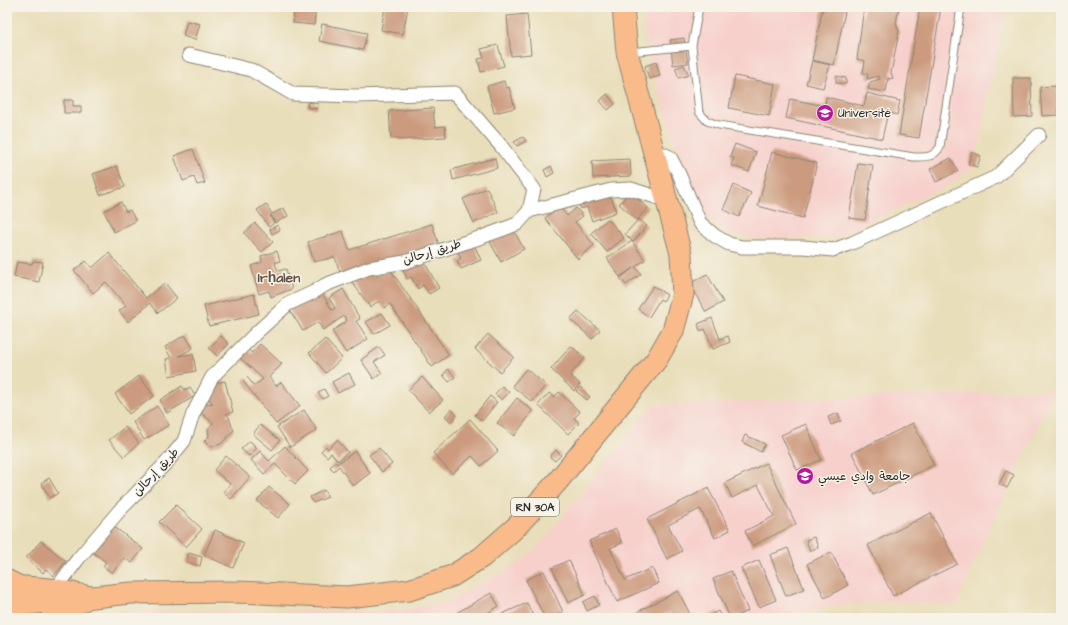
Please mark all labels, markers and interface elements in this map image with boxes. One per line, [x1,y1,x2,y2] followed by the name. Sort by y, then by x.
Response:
[815,103,835,123] school or university icon: Université
[838,105,892,122] place label: Université
[401,235,463,269] street label: طريق إرحالن
[258,268,300,288] district label: Irḥalen
[129,444,183,500] street label: طريق إرحالن
[795,466,815,486] school or university icon: جامعة وادي عيسي
[818,468,910,487] place label: جامعة وادي عيسي
[511,498,559,516] road number: RN 30A

